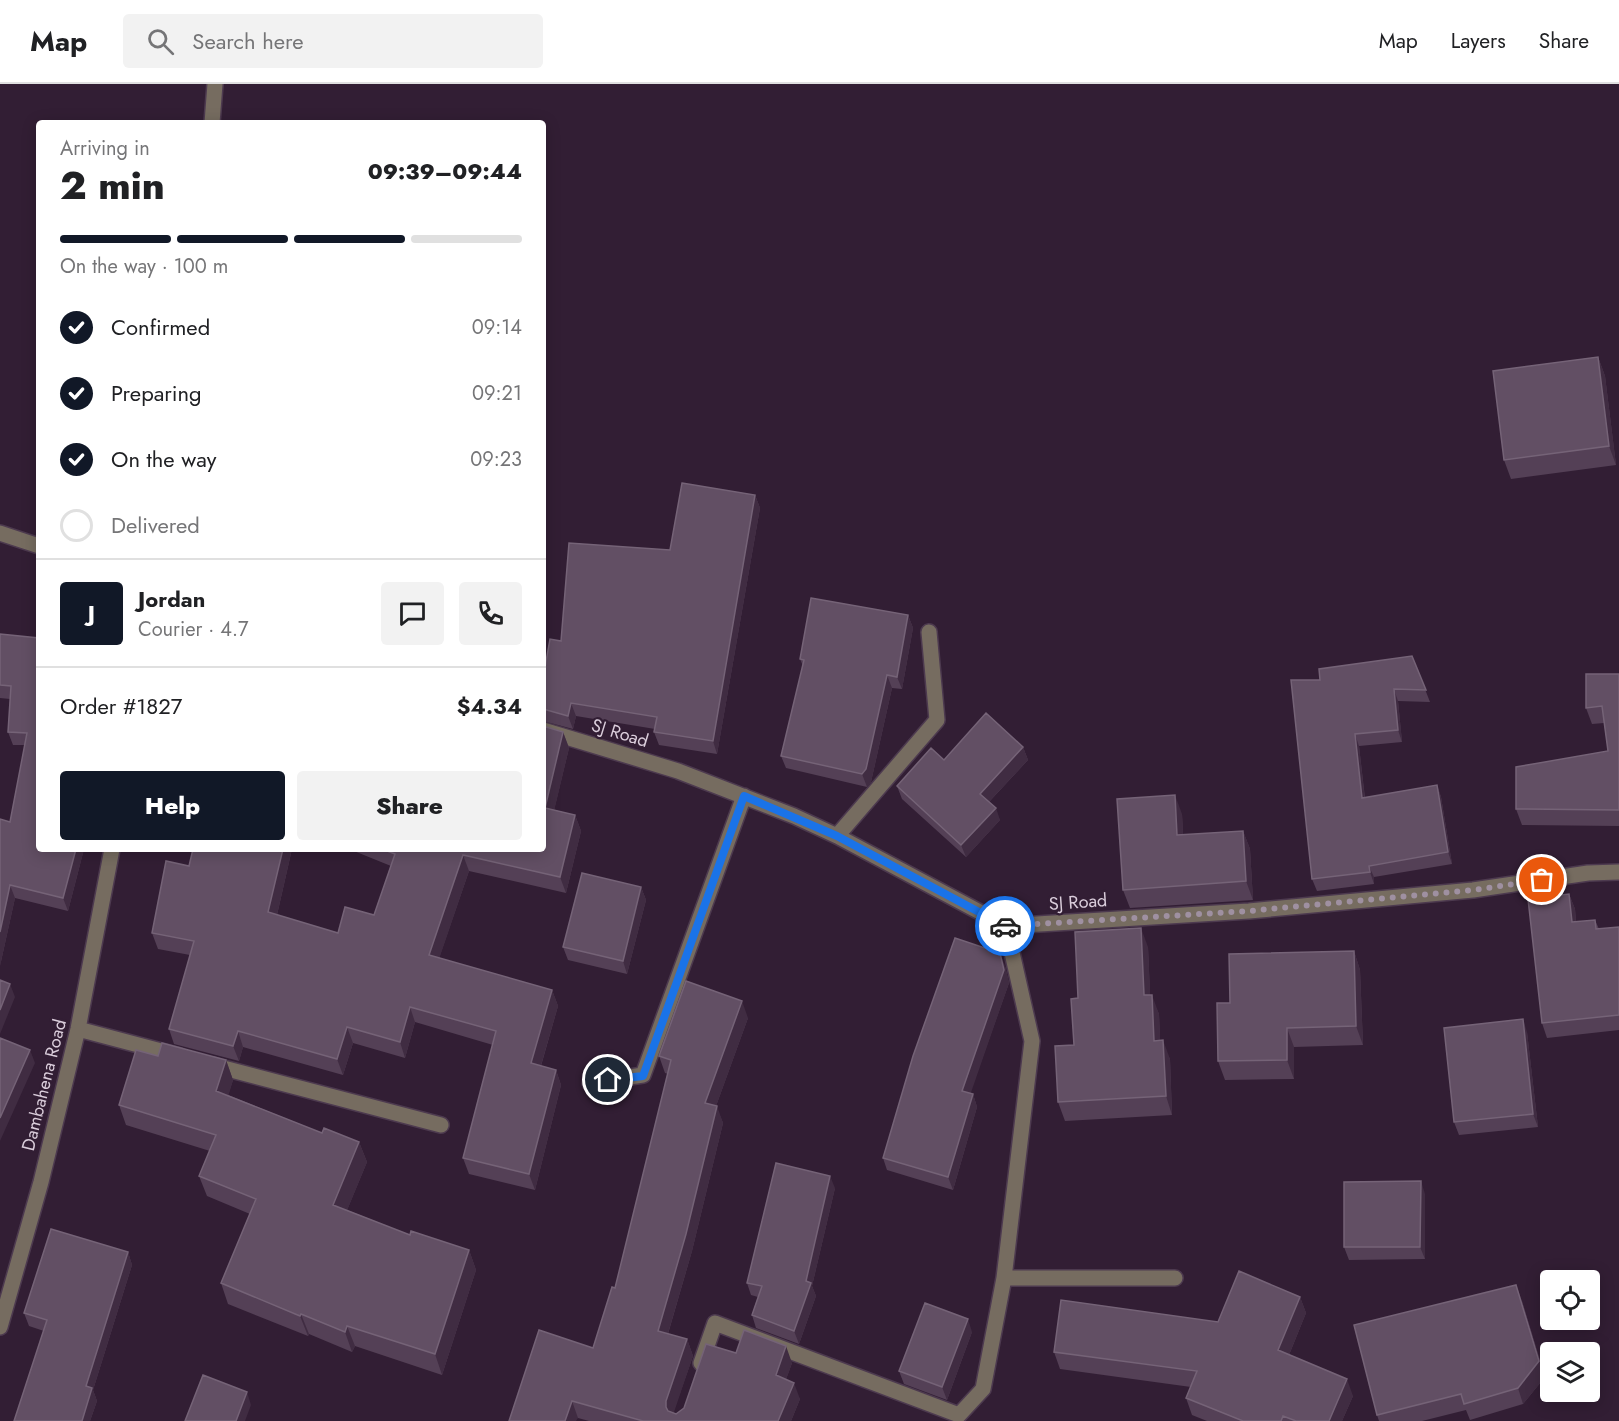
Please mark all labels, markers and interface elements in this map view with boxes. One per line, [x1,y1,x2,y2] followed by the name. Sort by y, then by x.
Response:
[123,14,543,68] search box
[30,21,87,62] text: Map
[144,25,177,58] icon: search
[192,25,304,57] text: Search here
[1379,26,1418,56] text: Map
[1451,26,1506,56] text: Layers
[1539,26,1589,56] text: Share
[60,134,150,163] text: Arriving in
[368,155,522,187] text: 09:39–09:44
[60,157,165,214] text: 2 min
[60,252,228,281] text: On the way · 100 m
[60,311,93,344] icon: check
[111,311,210,343] text: Confirmed
[472,313,522,342] text: 09:14
[60,377,93,410] icon: check
[111,377,202,409] text: Preparing
[472,379,522,408] text: 09:21
[60,443,93,476] icon: check
[111,443,216,475] text: On the way
[470,445,522,474] text: 09:23
[111,509,200,541] text: Delivered
[381,582,444,645] button: chat
[459,582,522,645] button: phone
[138,583,205,615] text: Jordan
[88,597,95,629] text: J
[138,615,249,644] text: Courier · 4.7
[60,690,182,722] text: Order #1827
[457,690,522,722] text: $4.34
[588,712,652,754] street label: SJ Road
[60,771,285,840] button: Help
[297,771,522,840] button: Share
[1516,854,1567,905] pin
[1525,863,1558,896] icon: bag
[1048,887,1108,917] street label: SJ Road
[975,896,1035,956] courier
[989,910,1022,943] icon: car
[15,1016,73,1154] street label: Dambahena Road
[582,1054,633,1105] pin
[591,1063,624,1096] icon: home
[1540,1270,1600,1402] map controls
[1540,1270,1600,1330] button: locate
[1540,1342,1600,1402] button: layers

